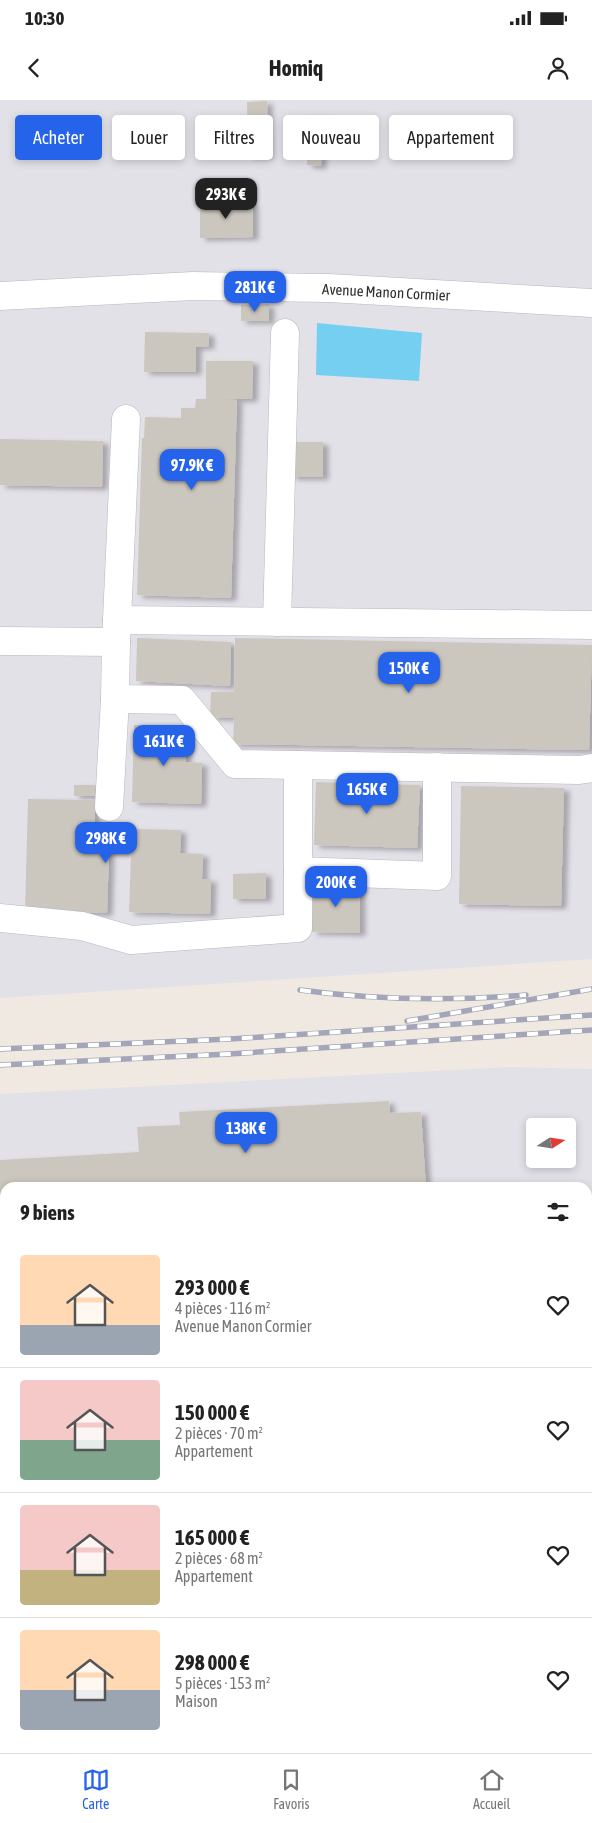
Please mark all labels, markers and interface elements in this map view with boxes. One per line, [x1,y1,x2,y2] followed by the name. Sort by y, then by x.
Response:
[25,7,64,29] text: 10:30
[20,54,48,82] icon: back
[544,54,572,82] icon: person
[269,55,323,81] text: Homiq
[15,115,102,160] chip: Acheter
[112,115,185,160] chip: Louer
[195,115,273,160] chip: Filtres
[283,115,379,160] chip: Nouveau
[389,115,513,160] chip: Appartement
[185,178,267,220] pin: 293K €
[206,185,246,203] text: 293K €
[214,270,296,313] pin: 281K €
[235,278,275,296] text: 281K €
[322,280,451,304] street label: Avenue Manon Cormier
[146,448,238,491] pin: 97.9K €
[171,456,213,474] text: 97.9K €
[368,652,450,694] pin: 150K €
[389,659,429,677] text: 150K €
[123,724,205,767] pin: 161K €
[144,732,184,750] text: 161K €
[326,772,408,815] pin: 165K €
[347,780,387,798] text: 165K €
[65,822,147,864] pin: 298K €
[86,829,126,847] text: 298K €
[295,866,377,908] pin: 200K €
[316,873,356,891] text: 200K €
[205,1112,287,1154] pin: 138K €
[526,1118,576,1168] north arrow
[526,1118,576,1168] map controls
[226,1119,266,1137] text: 138K €
[544,1198,572,1226] icon: filters
[20,1200,75,1224] text: 9 biens
[60,1275,120,1335] icon: home
[175,1275,249,1299] text: 293 000 €
[544,1291,572,1319] icon: heart
[175,1299,271,1317] text: 4 pièces · 116 m²
[175,1317,312,1335] text: Avenue Manon Cormier
[60,1400,120,1460] icon: home
[175,1400,249,1424] text: 150 000 €
[544,1416,572,1444] icon: heart
[175,1424,263,1442] text: 2 pièces · 70 m²
[175,1442,253,1460] text: Appartement
[60,1525,120,1585] icon: home
[175,1525,249,1549] text: 165 000 €
[544,1541,572,1569] icon: heart
[175,1549,263,1567] text: 2 pièces · 68 m²
[175,1567,253,1585] text: Appartement
[60,1650,120,1710] icon: home
[175,1650,249,1674] text: 298 000 €
[544,1666,572,1694] icon: heart
[175,1674,271,1692] text: 5 pièces · 153 m²
[175,1692,218,1710] text: Maison
[82,1766,110,1812] tab: Carte
[273,1766,310,1812] tab: Favoris
[473,1766,510,1812] tab: Accueil

